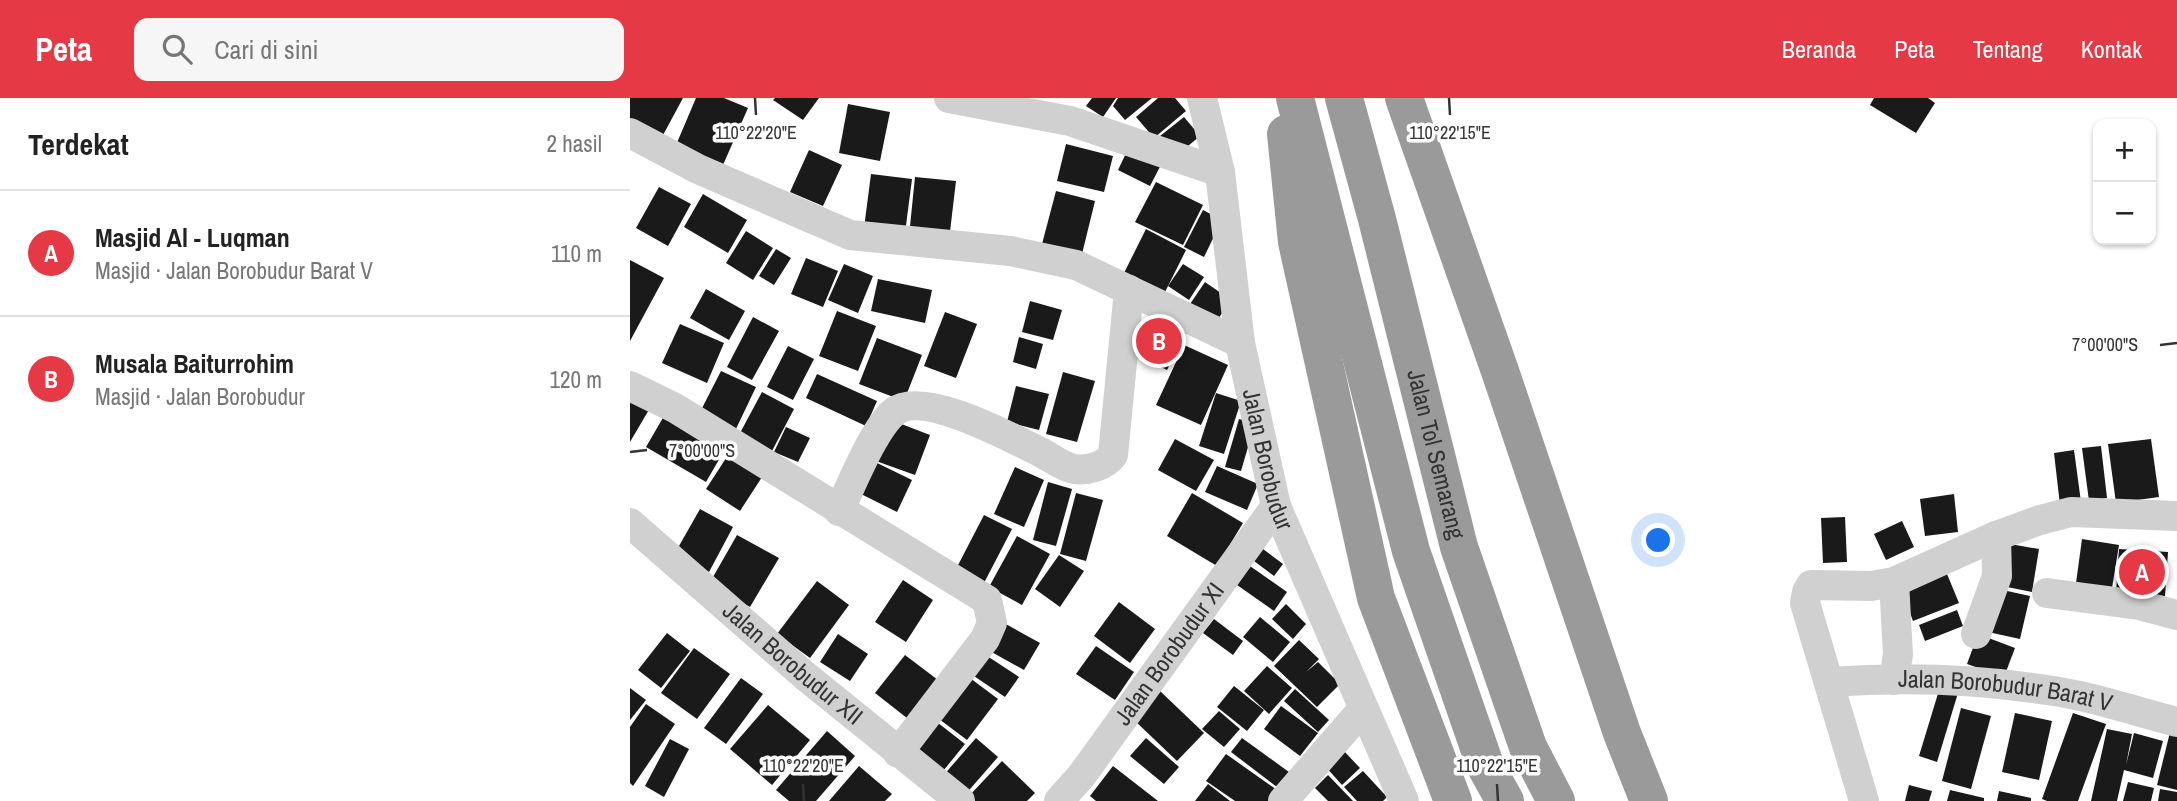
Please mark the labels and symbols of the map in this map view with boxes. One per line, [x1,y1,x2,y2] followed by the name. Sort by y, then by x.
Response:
[715,120,797,145] text: 110°22'20"E
[1409,120,1491,145] text: 110°22'15"E
[1136,315,1182,367] pin: B
[2072,332,2138,357] text: 7°00'00"S
[1400,366,1473,542] street label: Jalan Tol Semarang
[1236,386,1302,535] street label: Jalan Borobudur
[669,438,735,463] text: 7°00'00"S
[1641,523,1675,557] your location
[2119,546,2165,598] pin: A
[1106,576,1231,731] street label: Jalan Borobudur XI
[716,594,870,731] street label: Jalan Borobudur XII
[1898,662,2116,718] street label: Jalan Borobudur Barat V
[762,753,844,778] text: 110°22'20"E
[1456,753,1538,778] text: 110°22'15"E

